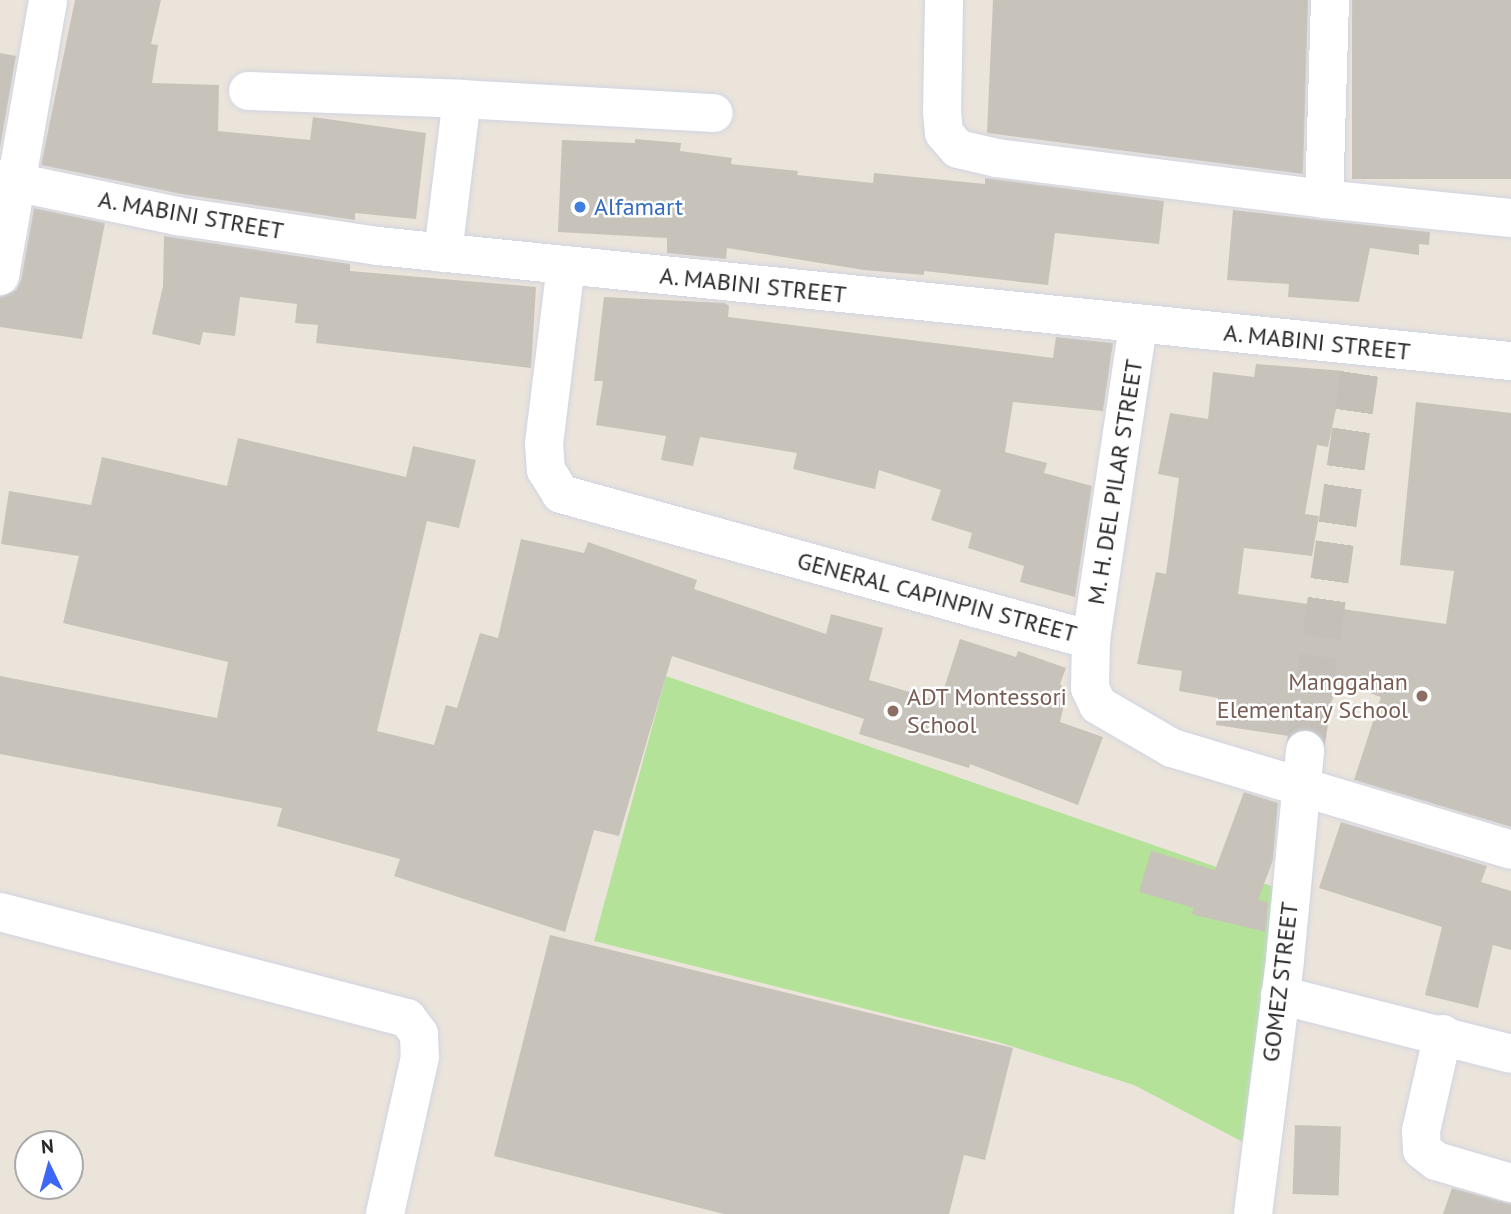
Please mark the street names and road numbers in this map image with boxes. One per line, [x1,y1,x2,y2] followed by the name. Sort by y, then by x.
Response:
[95,184,287,246] street label: A. MABINI STREET
[657,261,849,309] street label: A. MABINI STREET
[1221,318,1413,366] street label: A. MABINI STREET
[1081,355,1149,609] street label: M. H. DEL PILAR STREET
[794,546,1080,648] street label: GENERAL CAPINPIN STREET
[1256,900,1304,1064] street label: GOMEZ STREET

